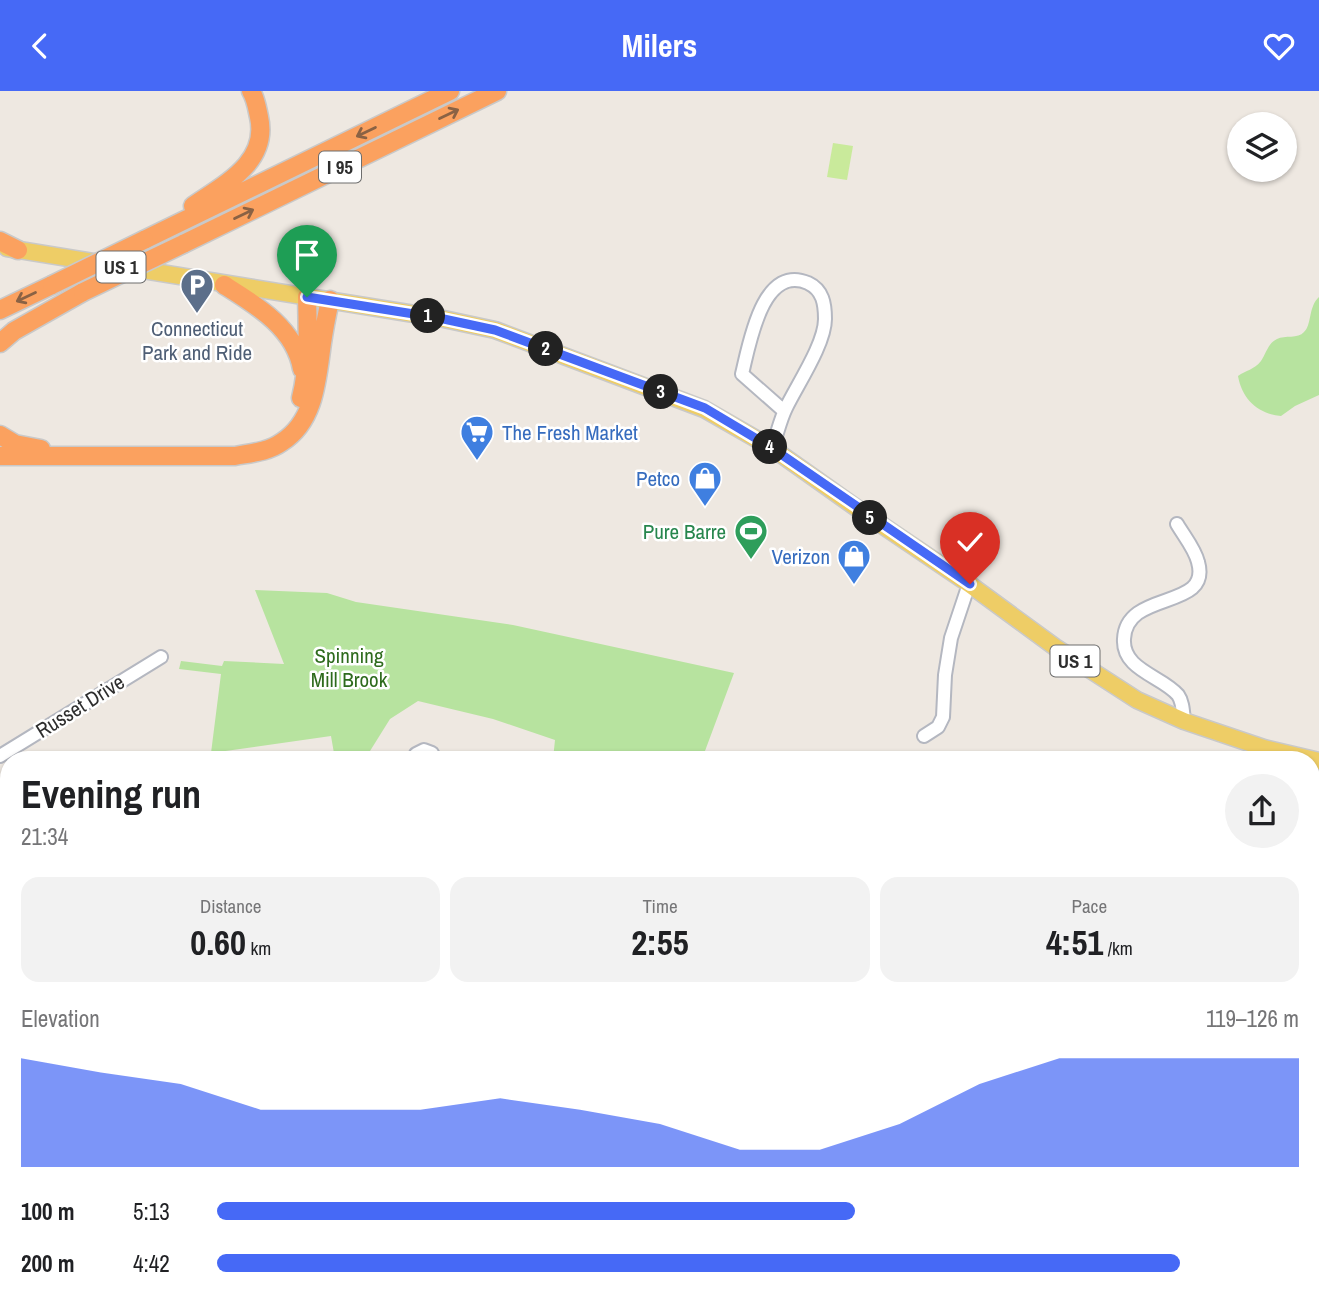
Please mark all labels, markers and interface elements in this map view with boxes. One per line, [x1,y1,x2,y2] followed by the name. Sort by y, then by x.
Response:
[622,24,697,67] text: Milers
[21,27,59,65] icon: back
[1260,27,1298,65] icon: heart
[438,107,459,121] one-way arrow
[1227,112,1297,182] map controls
[1227,112,1297,182] button: layers
[356,125,377,139] one-way arrow
[319,151,361,183] road number: I 95
[233,206,254,220] one-way arrow
[277,225,337,297] pin
[288,236,326,274] icon: arrive
[96,251,146,283] road number: US 1
[178,266,216,315] parking icon: Connecticut Park and Ride
[16,291,37,305] one-way arrow
[410,299,446,334] pin: 1
[423,302,432,328] text: 1
[142,314,252,367] place label: Connecticut Park and Ride
[528,331,564,367] pin: 2
[541,335,550,361] text: 2
[644,375,678,409] pin: 3
[656,378,665,404] text: 3
[458,413,496,462] supermarket icon: The Fresh Market
[502,418,638,447] place label: The Fresh Market
[752,429,788,465] pin: 4
[765,433,774,459] text: 4
[686,459,724,508] shop icon: Petco
[636,464,680,493] place label: Petco
[852,501,888,535] pin: 5
[865,504,874,530] text: 5
[732,512,770,561] sports icon: Pure Barre
[940,512,1000,584] pin
[643,517,726,546] place label: Pure Barre
[951,523,989,561] icon: check
[835,537,873,586] shop icon: Verizon
[772,542,830,571] place label: Verizon
[311,641,388,694] park label: Spinning Mill Brook
[1050,645,1100,677] road number: US 1
[30,667,130,745] street label: Russet Drive
[21,769,201,820] text: Evening run
[1225,774,1299,848] button: share
[21,821,68,852] text: 21:34
[200,893,261,919] text: Distance
[642,893,678,919] text: Time
[1072,893,1107,919] text: Pace
[190,919,246,966] text: 0.60
[631,919,689,966] text: 2:55
[1046,919,1103,966] text: 4:51
[246,935,271,961] text: km
[1103,935,1133,961] text: /km
[21,1003,100,1034] text: Elevation
[1206,1003,1299,1034] text: 119–126 m
[21,1196,74,1227] text: 100 m
[133,1196,170,1227] text: 5:13
[21,1248,74,1279] text: 200 m
[133,1248,170,1279] text: 4:42

